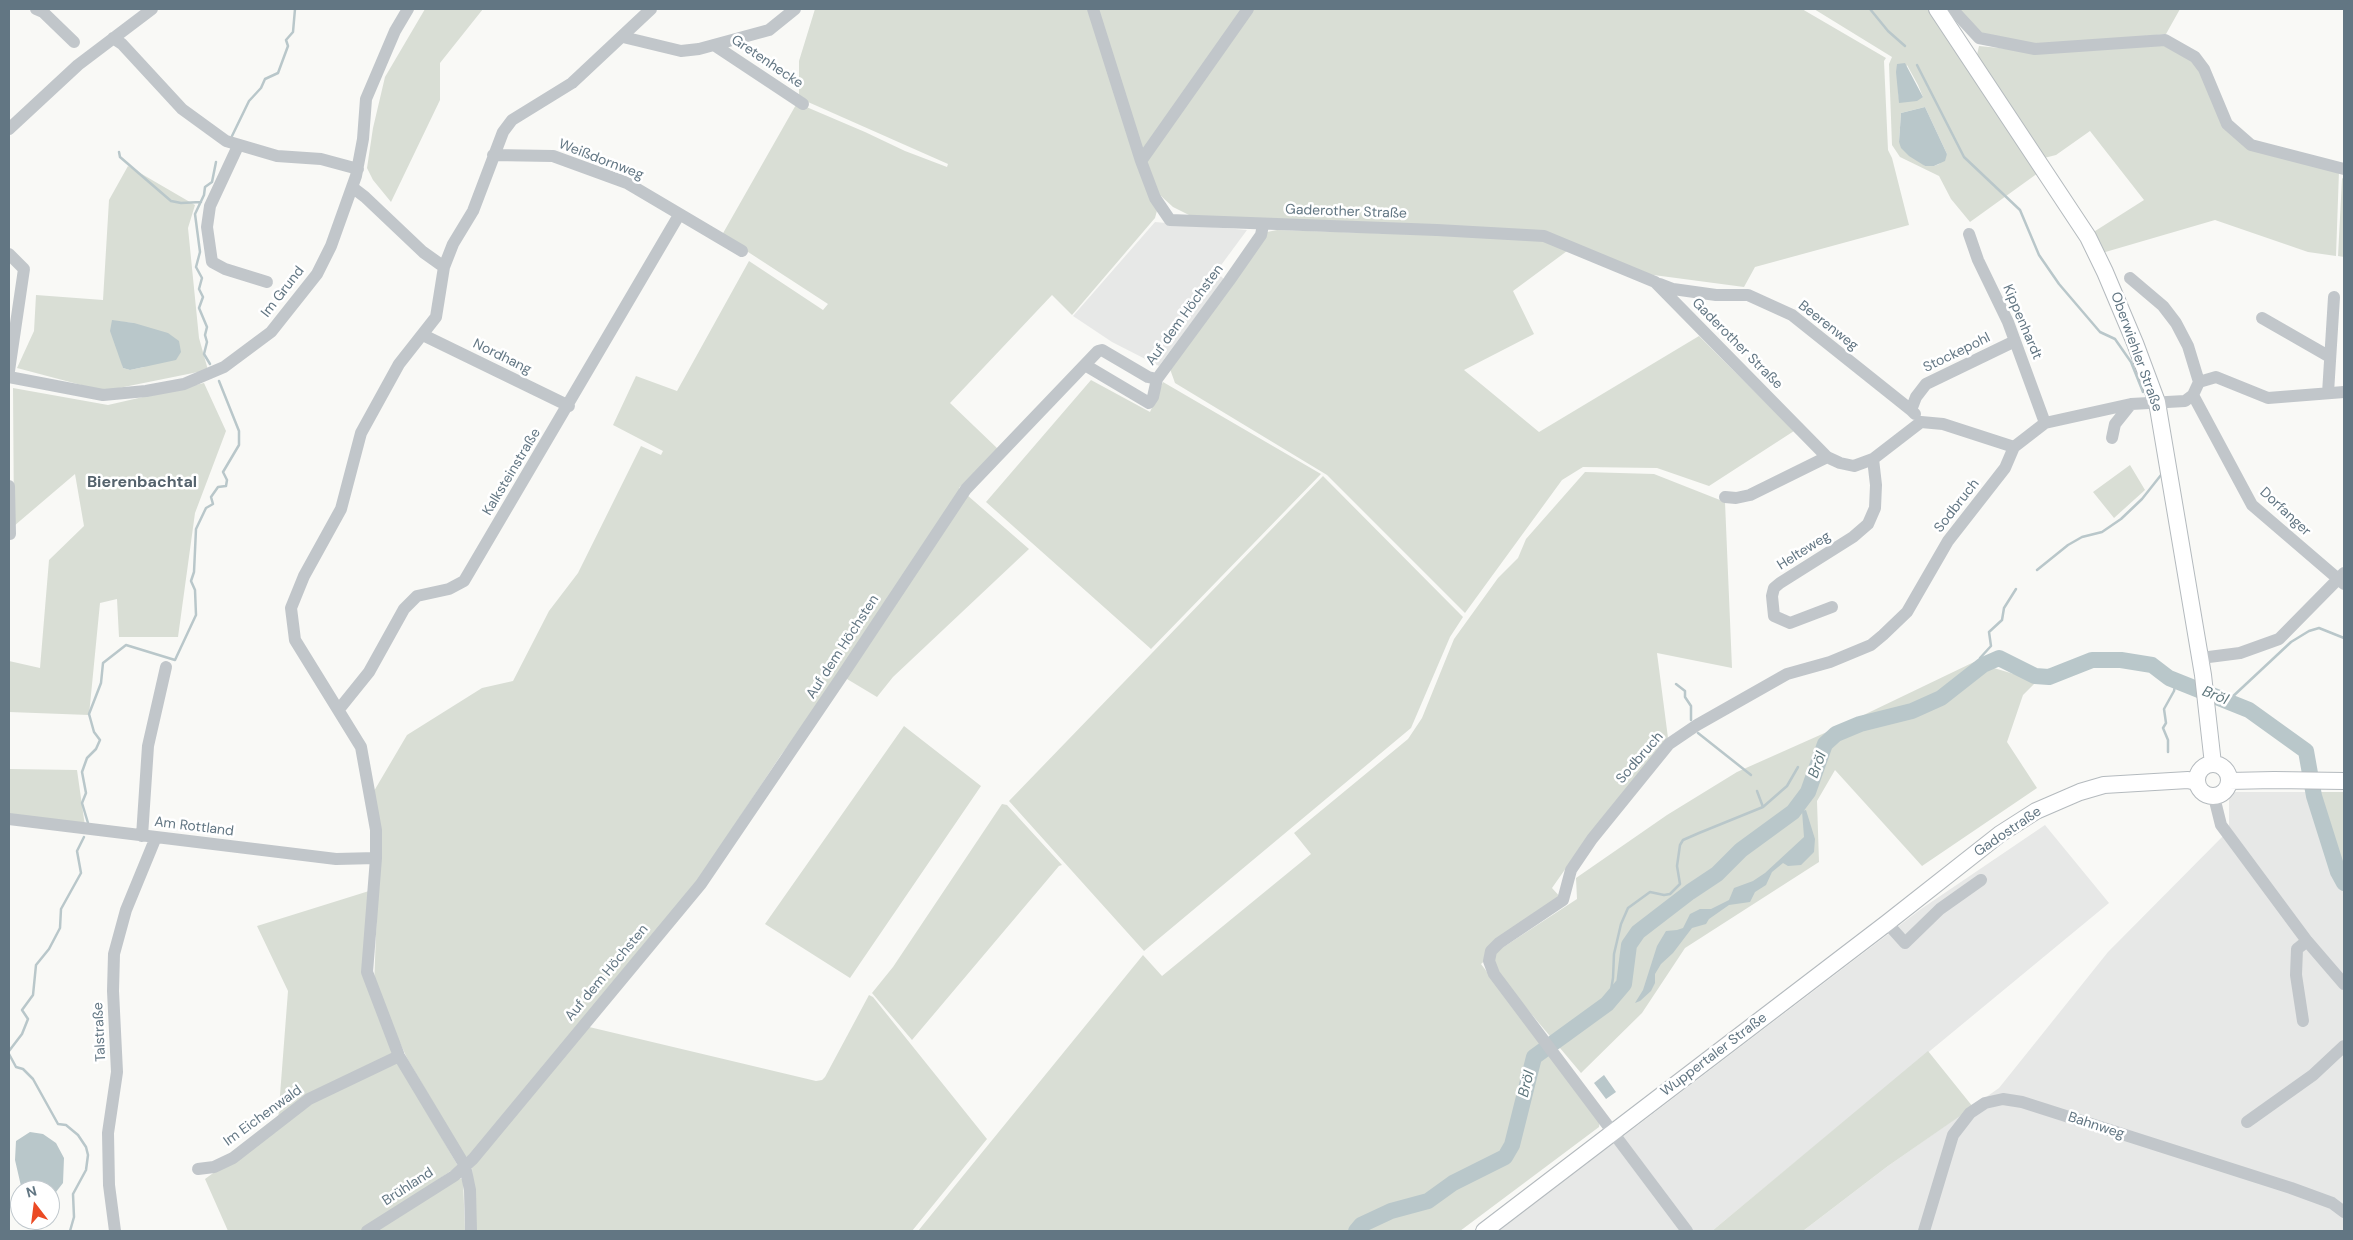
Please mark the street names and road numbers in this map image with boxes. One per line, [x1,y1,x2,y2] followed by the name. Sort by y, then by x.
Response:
[728,32,806,92] street label: Gretenhecke
[556,136,646,184] street label: Weißdornweg
[1285,201,1407,223] street label: Gaderother Straße
[1143,261,1227,369] street label: Auf dem Höchsten
[258,263,308,321] street label: Im Grund
[1999,282,2045,362] street label: Kippenhardt
[2107,290,2165,414] street label: Oberwiehler Straße
[1688,295,1786,393] street label: Gaderother Straße
[1795,297,1861,355] street label: Beerenweg
[1921,330,1993,376] street label: Stockepohl
[470,336,534,378] street label: Nordhang
[479,425,545,519] street label: Kalksteinstraße
[1931,476,1983,536] street label: Sodbruch
[2256,484,2314,540] street label: Dorfanger
[1774,528,1834,574] street label: Helteweg
[803,592,883,702] street label: Auf dem Höchsten
[1613,729,1667,787] street label: Sodbruch
[1971,803,2045,861] street label: Gadostraße
[153,814,235,840] street label: Am Rottland
[562,921,652,1025] street label: Auf dem Höchsten
[90,1002,110,1062] street label: Talstraße
[1658,1010,1770,1100] street label: Wuppertaler Straße
[221,1082,305,1150] street label: Im Eichenwald
[2066,1109,2126,1143] street label: Bahnweg
[379,1164,437,1210] street label: Brühland

